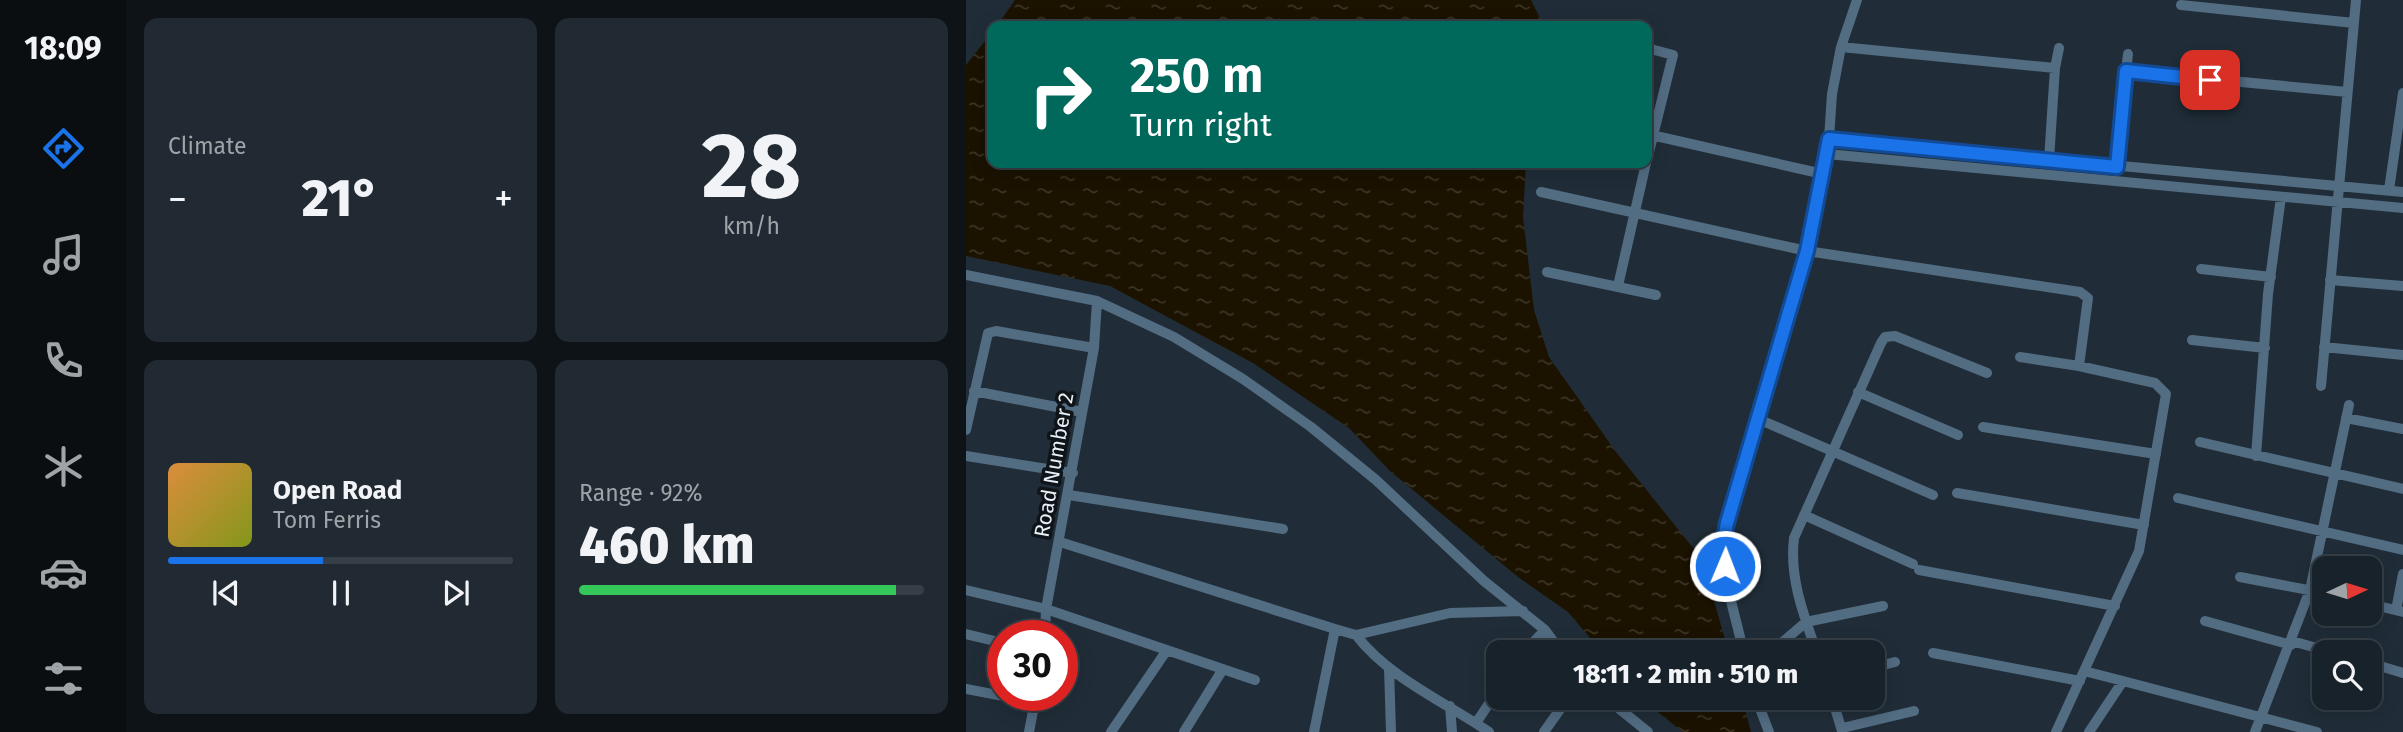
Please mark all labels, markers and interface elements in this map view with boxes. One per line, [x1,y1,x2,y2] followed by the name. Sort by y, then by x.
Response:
[24,29,102,67] text: 18:09
[1130,46,1263,105] text: 250 m
[1015,49,1106,140] icon: right
[2180,50,2240,110] pin
[2191,61,2229,99] icon: arrive
[1130,106,1272,144] text: Turn right
[702,112,801,221] text: 28
[39,124,88,173] icon: directions
[168,132,247,160] text: Climate
[302,167,379,230] text: 21°
[168,176,187,222] text: −
[494,176,513,222] text: +
[723,212,780,240] text: km/h
[39,230,88,279] icon: music
[39,336,88,385] icon: phone
[1028,391,1080,539] street label: Road Number 2
[39,442,88,491] icon: climate
[273,475,402,506] text: Open Road
[579,479,702,507] text: Range · 92%
[273,506,381,534] text: Tom Ferris
[579,514,755,577] text: 460 km
[1688,529,1762,603] position arrow
[39,548,88,597] icon: car
[2312,556,2382,626] north arrow
[2312,556,2382,710] map controls
[207,574,245,612] icon: previous
[322,574,360,612] icon: pause
[437,574,475,612] icon: next
[987,620,1078,711] speed limit sign: 30
[2312,640,2382,710] button: search
[39,654,88,703] icon: filters
[1573,659,1798,690] text: 18:11 · 2 min · 510 m

